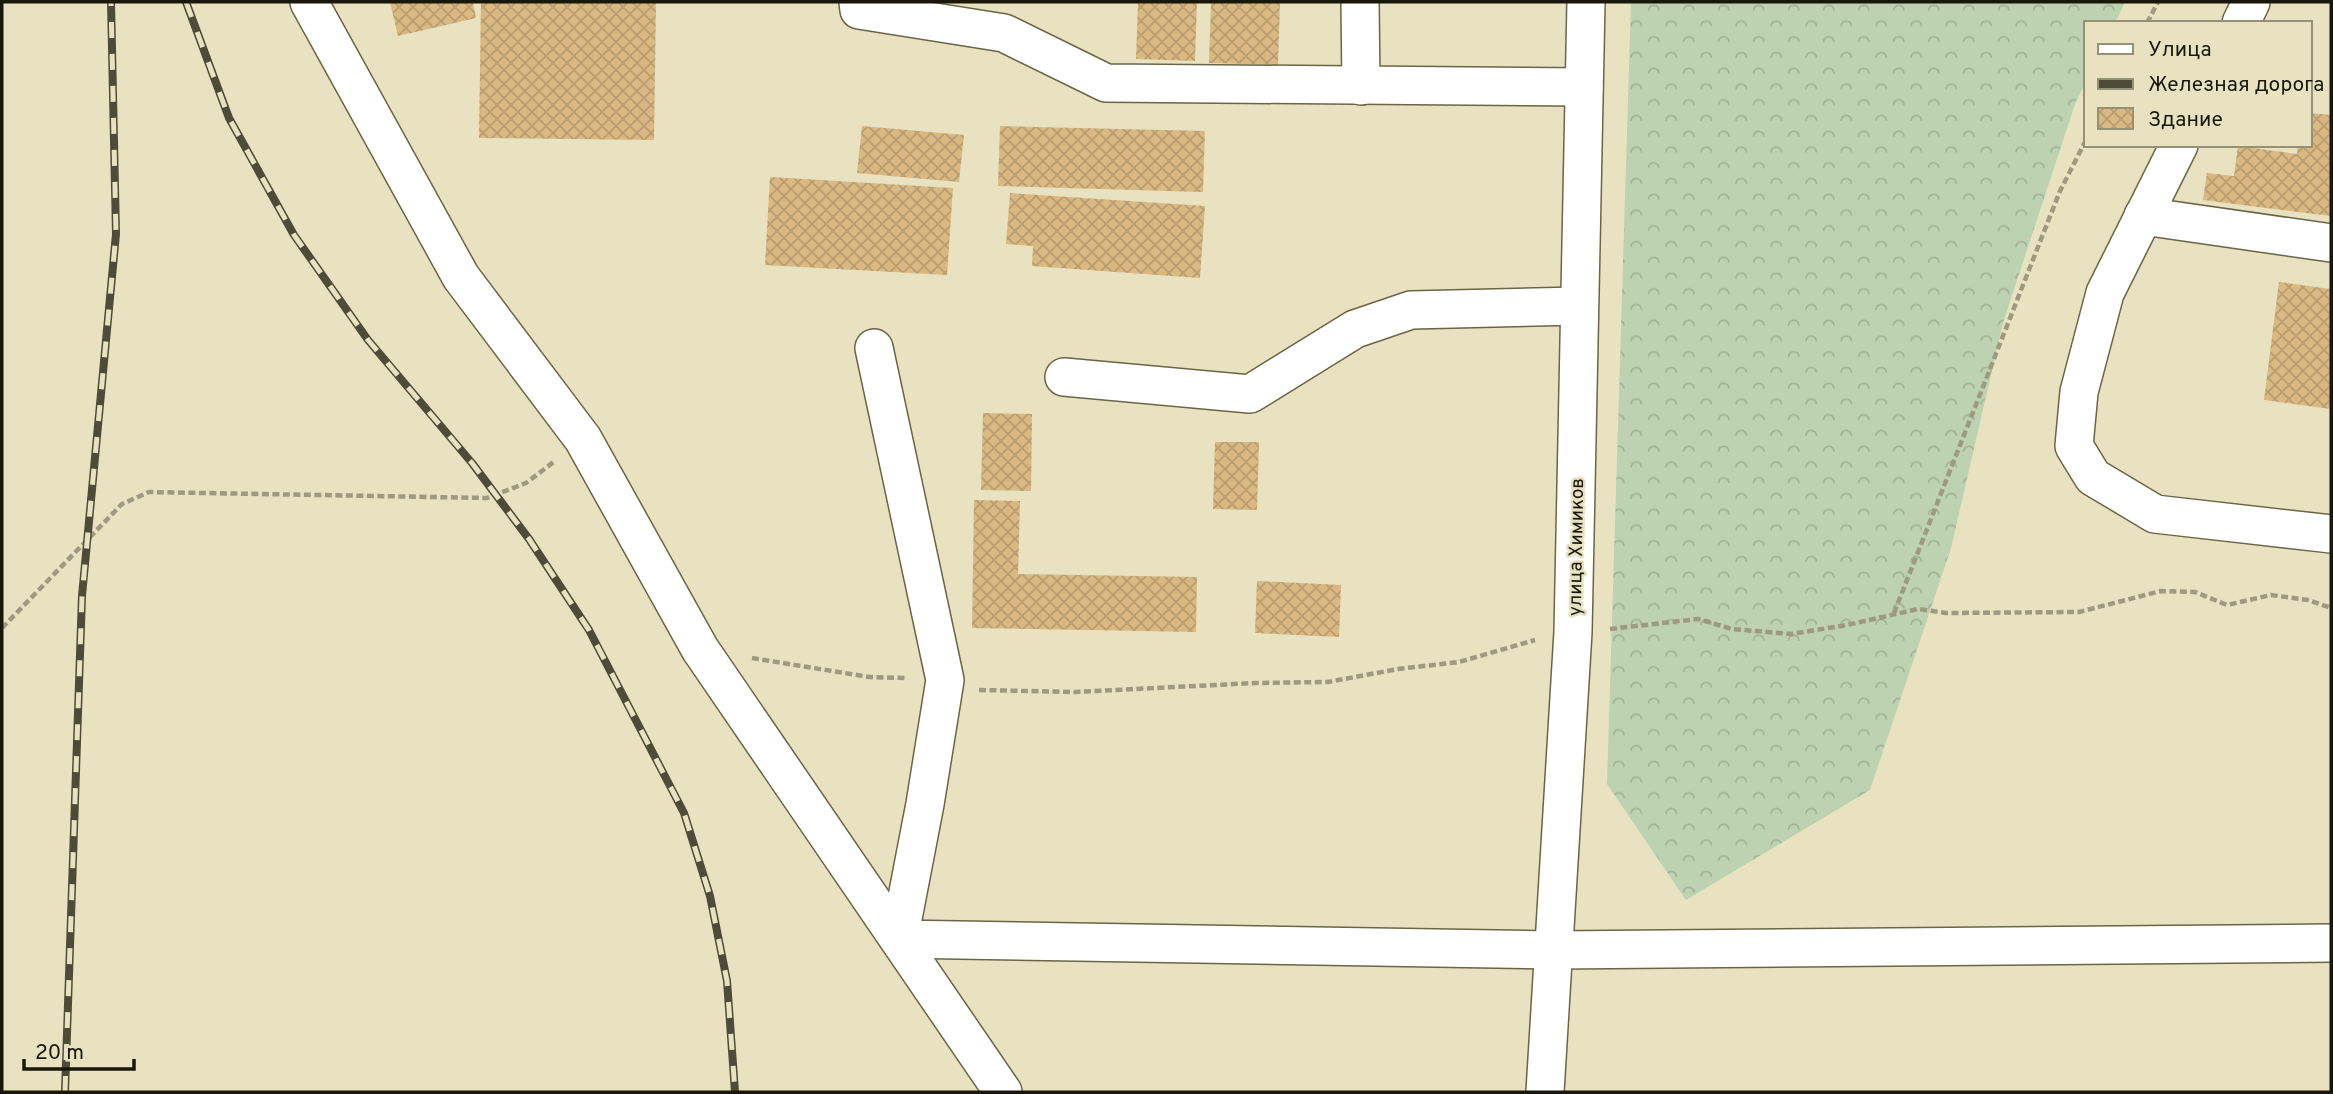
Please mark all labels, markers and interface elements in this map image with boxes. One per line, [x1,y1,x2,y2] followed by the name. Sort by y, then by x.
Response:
[2084,21,2312,147] legend
[2148,37,2212,64] text: Улица
[2148,72,2324,99] text: Железная дорога
[2148,107,2223,134] text: Здание
[1564,478,1590,616] street label: улица Химиков
[24,1028,135,1072] scale bar
[35,1040,84,1067] text: 20 m

